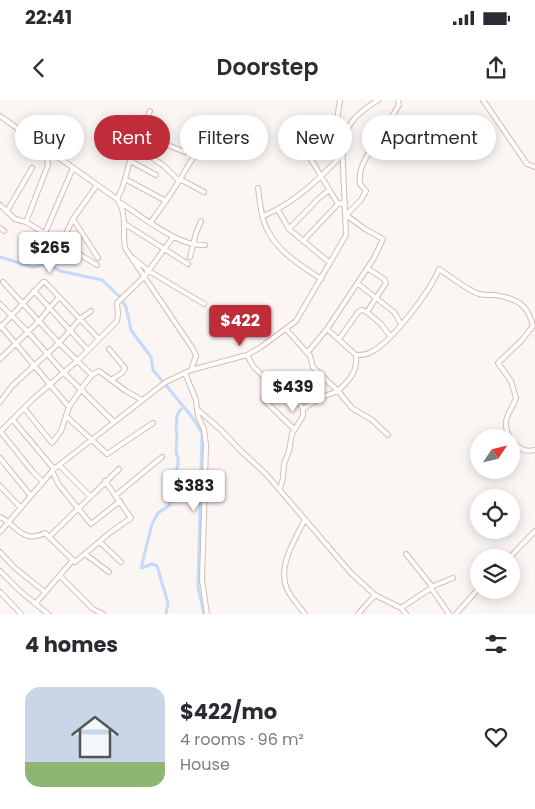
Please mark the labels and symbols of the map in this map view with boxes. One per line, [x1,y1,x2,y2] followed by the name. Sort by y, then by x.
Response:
[20,232,80,274] pin: $265
[210,304,270,347] pin: $422
[263,370,323,413] pin: $439
[470,429,520,479] north arrow
[164,470,224,512] pin: $383

